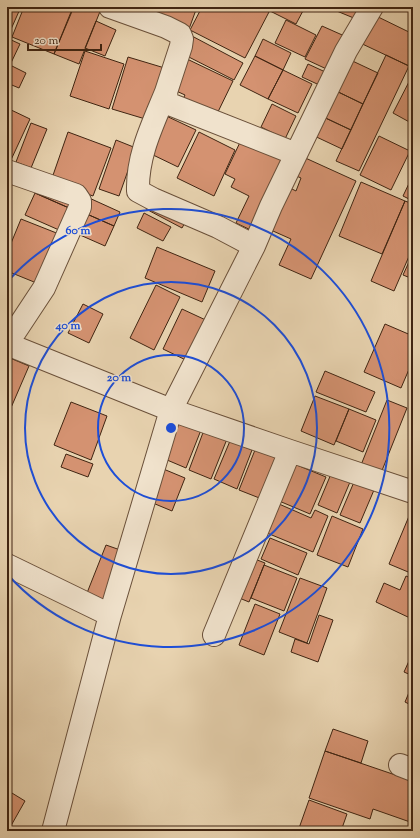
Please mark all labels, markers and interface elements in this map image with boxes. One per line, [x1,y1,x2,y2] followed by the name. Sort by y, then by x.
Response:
[28,26,101,52] scale bar
[34,32,59,50] text: 20 m
[66,222,90,240] text: 60 m
[55,317,80,335] text: 40 m
[107,369,131,387] text: 20 m
[164,421,178,435] centre of rings

